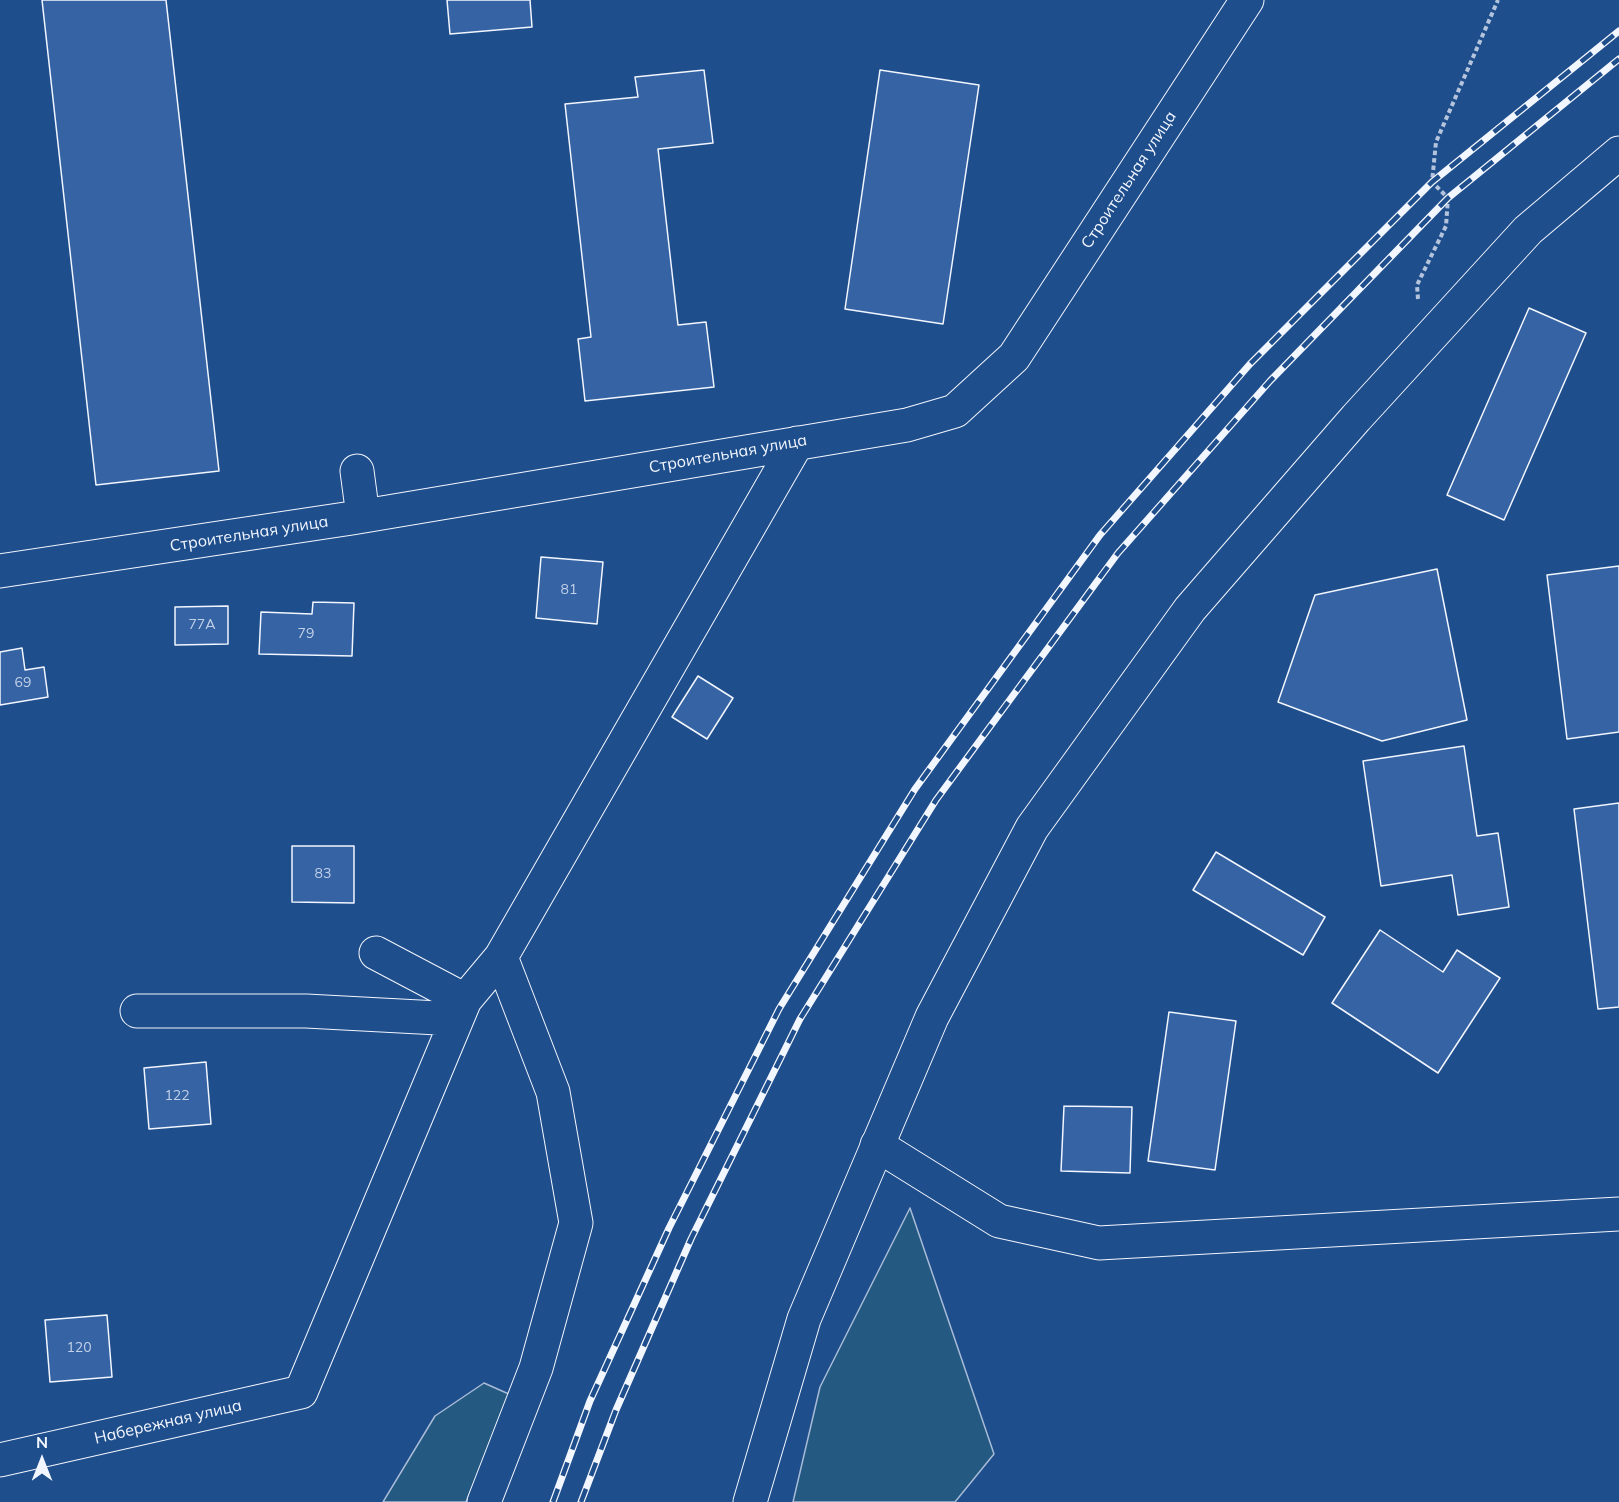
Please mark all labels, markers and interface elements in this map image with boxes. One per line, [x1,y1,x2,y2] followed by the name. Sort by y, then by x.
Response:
[1077,108,1181,252] street label: Строительная улица
[648,431,808,477] street label: Строительная улица
[168,512,330,556] street label: Строительная улица
[561,582,577,598] house number: 81
[188,617,216,633] house number: 77А
[298,626,314,642] house number: 79
[15,675,31,691] house number: 69
[315,866,331,882] house number: 83
[164,1088,190,1104] house number: 122
[66,1340,92,1356] house number: 120
[92,1396,244,1448] street label: Набережная улица
[12,1430,72,1490] north arrow
[36,1432,48,1452] text: N

